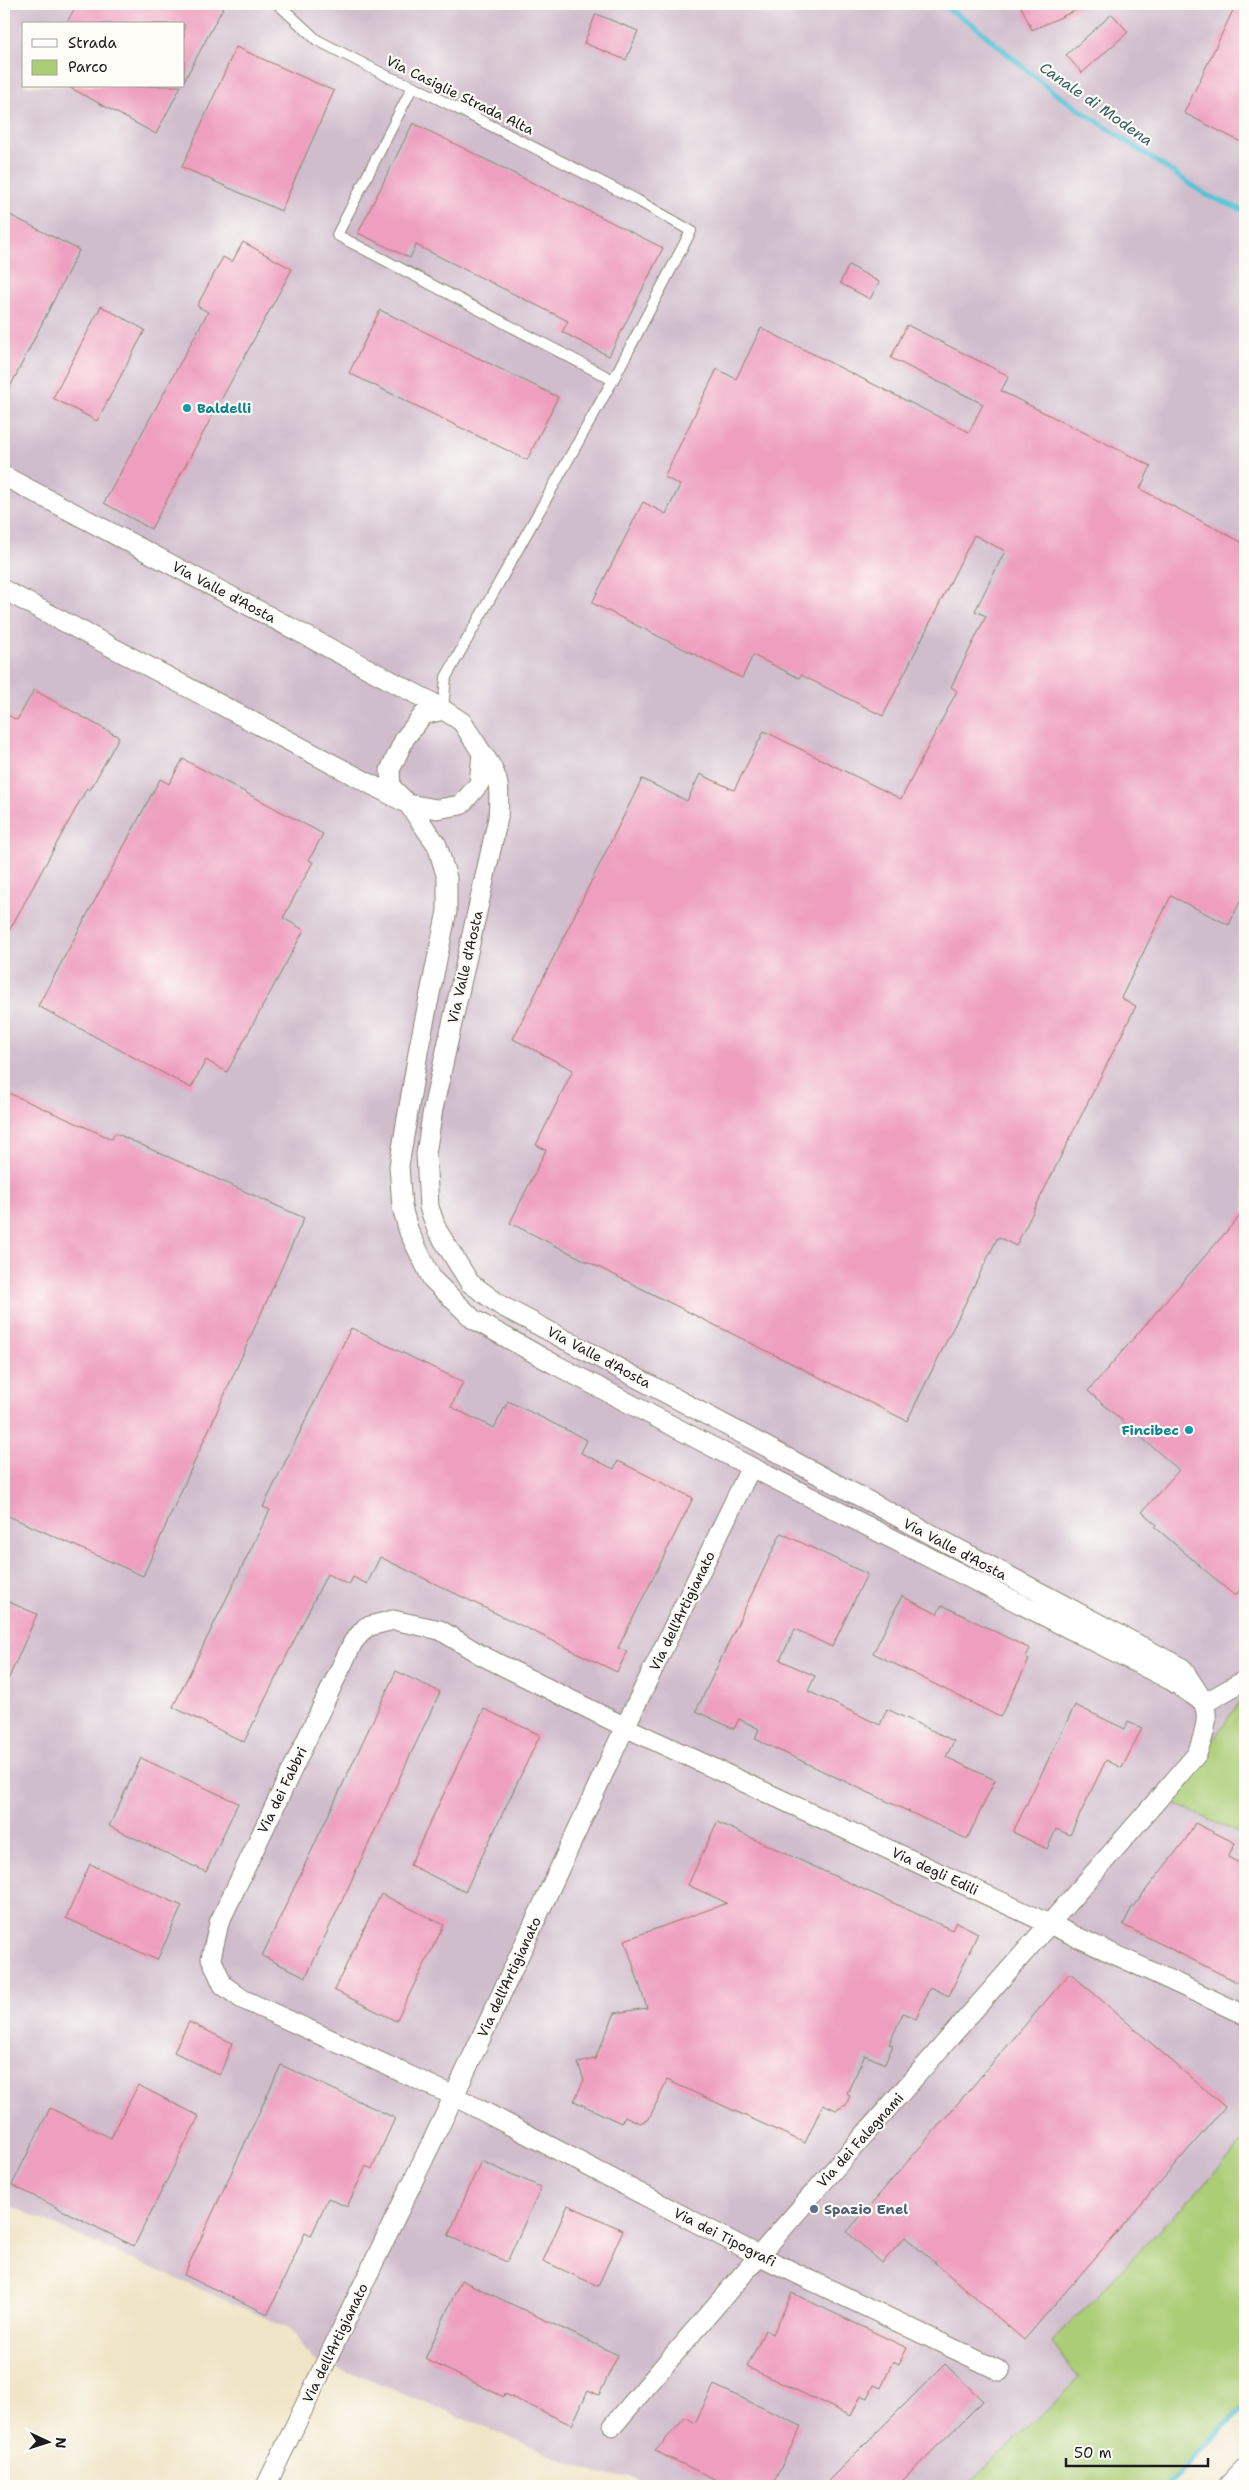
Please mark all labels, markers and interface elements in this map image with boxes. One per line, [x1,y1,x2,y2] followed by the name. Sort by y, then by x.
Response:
[22,22,185,88] legend
[68,33,117,53] text: Strada
[383,51,537,139] street label: Via Casiglie Strada Alta
[68,57,108,77] text: Parco
[1036,57,1156,151] water label: Canale di Modena
[197,399,251,417] place label: Baldelli
[181,402,193,414] marker: Baldelli
[169,557,279,627] street label: Via Valle d'Aosta
[443,909,487,1025] street label: Via Valle d'Aosta
[544,1322,654,1392] street label: Via Valle d'Aosta
[1121,1421,1179,1439] place label: Fincibec
[1183,1424,1195,1436] marker: Fincibec
[900,1514,1010,1584] street label: Via Valle d'Aosta
[645,1548,719,1674] street label: Via dell'Artigianato
[253,1744,311,1836] street label: Via dei Fabbri
[889,1843,981,1899] street label: Via degli Edili
[473,1914,545,2040] street label: Via dell'Artigianato
[813,2089,907,2191] street label: Via dei Falegnami
[824,2200,908,2218] place label: Spazio Enel
[671,2203,779,2271] street label: Via dei Tipografi
[808,2203,820,2215] marker: Spazio Enel
[298,2280,372,2406] street label: Via dell'Artigianato
[22,2418,72,2468] north arrow
[1066,2435,1209,2467] scale bar
[52,2437,70,2449] text: N
[1074,2443,1112,2463] text: 50 m

